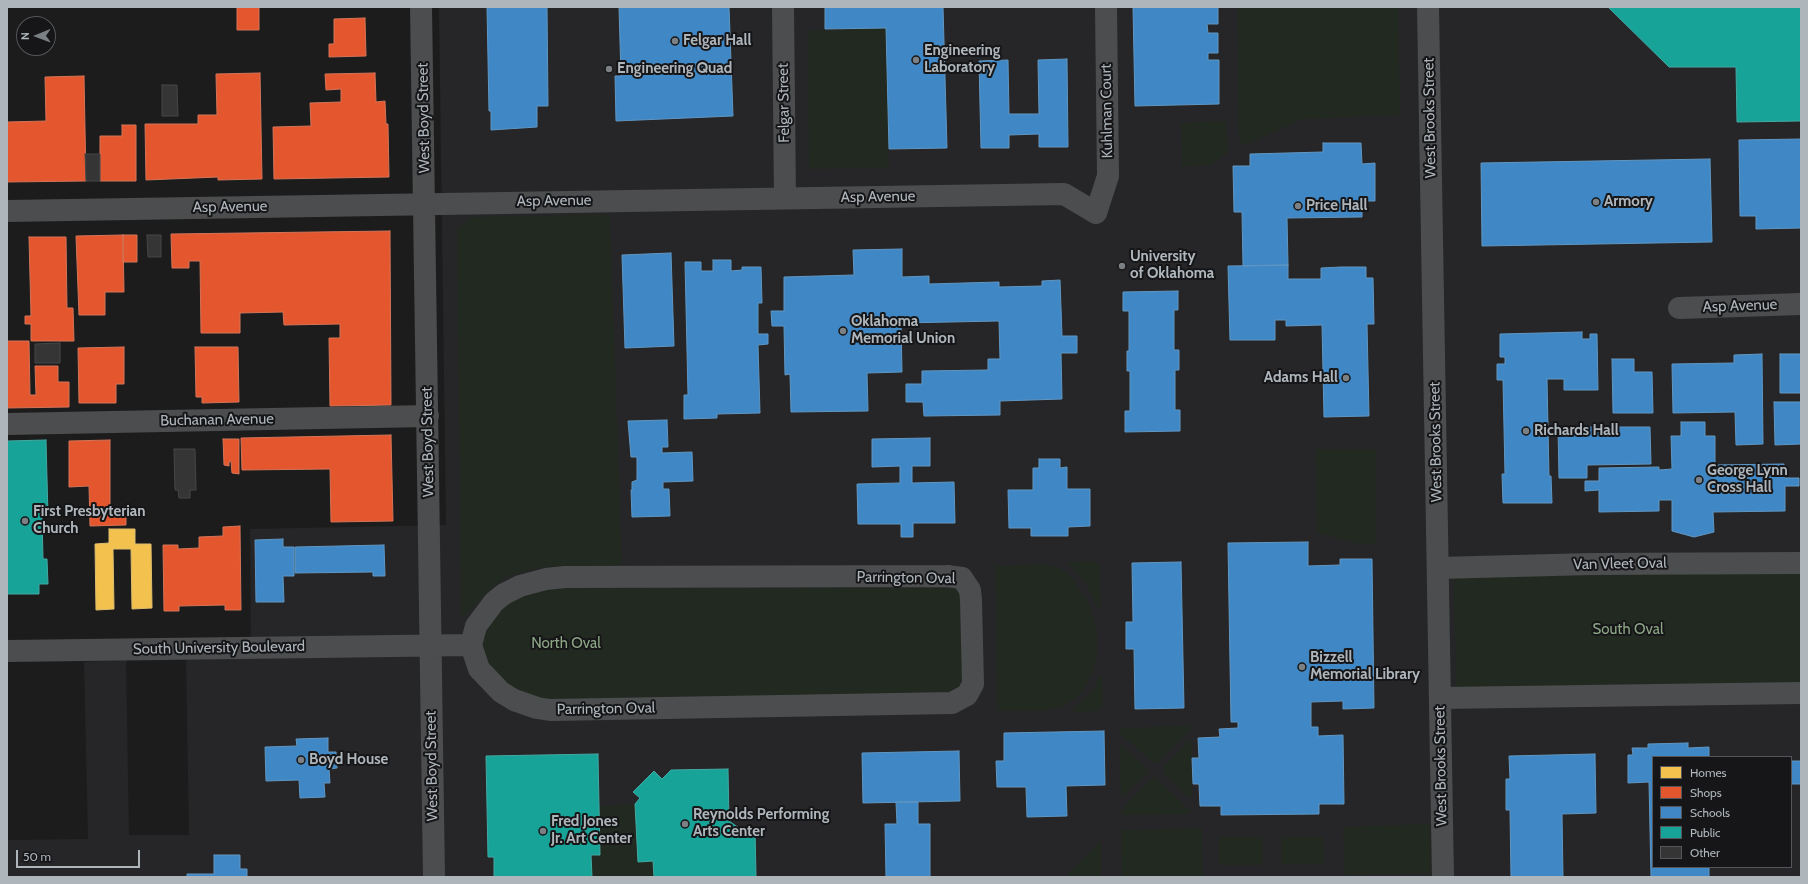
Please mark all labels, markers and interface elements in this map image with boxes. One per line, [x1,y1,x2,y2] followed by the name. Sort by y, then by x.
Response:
[16,16,56,56] north arrow
[18,32,32,40] text: N
[683,32,751,50] place label: Felgar Hall
[670,36,680,46] marker: Felgar Hall
[924,42,1000,77] place label: Engineering Laboratory
[911,55,921,65] marker: Engineering Laboratory
[1420,58,1440,178] street label: West Brooks Street
[617,60,732,78] place label: Engineering Quad
[414,63,434,173] street label: West Boyd Street
[774,63,794,143] street label: Felgar Street
[1097,63,1117,159] street label: Kuhlman Court
[604,64,614,74] marker: Engineering Quad
[840,187,916,207] street label: Asp Avenue
[516,191,592,211] street label: Asp Avenue
[1604,193,1653,211] place label: Armory
[192,197,268,217] street label: Asp Avenue
[1306,197,1367,215] place label: Price Hall
[1591,197,1601,207] marker: Armory
[1293,201,1303,211] marker: Price Hall
[1130,248,1214,283] place label: University of Oklahoma
[1117,261,1127,271] marker: University of Oklahoma
[1702,296,1778,316] street label: Asp Avenue
[851,313,955,348] place label: Oklahoma Memorial Union
[838,326,848,336] marker: Oklahoma Memorial Union
[1264,369,1338,387] place label: Adams Hall
[1341,373,1351,383] marker: Adams Hall
[1426,382,1446,502] street label: West Brooks Street
[418,387,438,497] street label: West Boyd Street
[160,410,274,430] street label: Buchanan Avenue
[1534,422,1619,440] place label: Richards Hall
[1521,426,1531,436] marker: Richards Hall
[1707,462,1788,497] place label: George Lynn Cross Hall
[1694,475,1704,485] marker: George Lynn Cross Hall
[33,503,146,538] place label: First Presbyterian Church
[20,516,30,526] marker: First Presbyterian Church
[1573,554,1667,574] street label: Van Vleet Oval
[857,568,955,588] street label: Parrington Oval
[1592,621,1664,639] park label: South Oval
[531,635,601,653] park label: North Oval
[133,637,305,659] street label: South University Boulevard
[1310,649,1420,684] place label: Bizzell Memorial Library
[1297,662,1307,672] marker: Bizzell Memorial Library
[557,699,655,719] street label: Parrington Oval
[1431,706,1451,826] street label: West Brooks Street
[422,711,442,821] street label: West Boyd Street
[309,751,388,769] place label: Boyd House
[296,755,306,765] marker: Boyd House
[1652,756,1792,868] legend
[1690,765,1727,780] text: Homes
[1690,785,1722,800] text: Shops
[1690,805,1730,820] text: Schools
[693,806,829,841] place label: Reynolds Performing Arts Center
[551,813,632,848] place label: Fred Jones Jr. Art Center
[680,819,690,829] marker: Reynolds Performing Arts Center
[1690,825,1721,840] text: Public
[538,826,548,836] marker: Fred Jones Jr. Art Center
[18,842,142,868] scale bar
[1690,845,1720,860] text: Other
[23,849,51,864] text: 50 m

